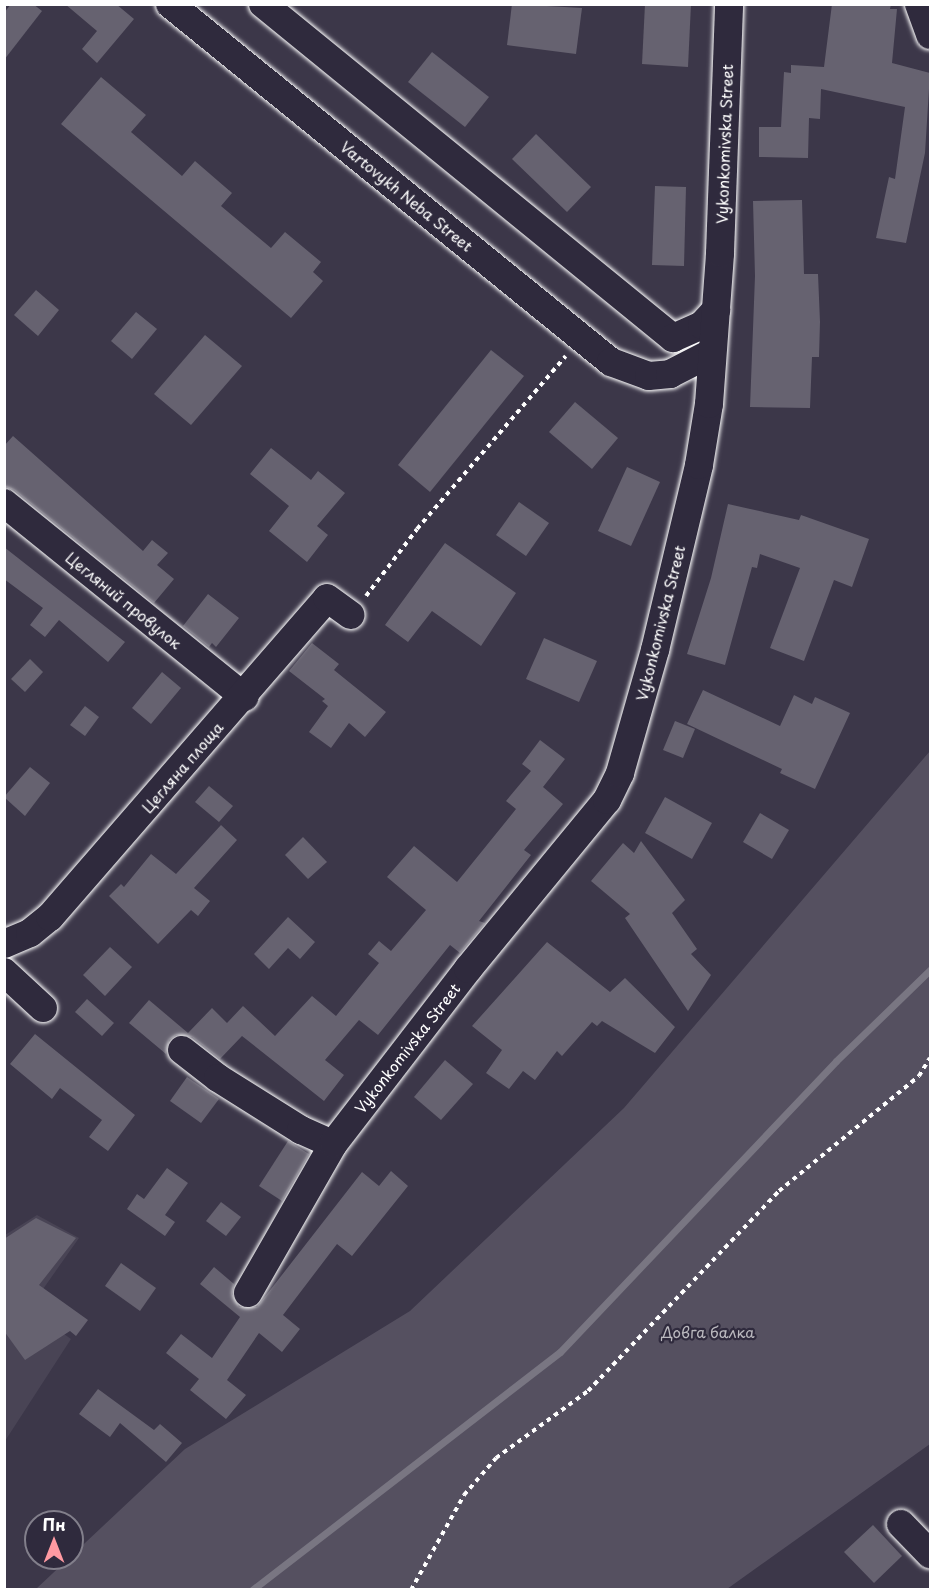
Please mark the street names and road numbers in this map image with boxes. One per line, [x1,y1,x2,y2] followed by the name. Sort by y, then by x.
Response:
[712,63,736,225] street label: Vykonkomivska Street
[337,137,477,255] street label: Vartovykh Neba Street
[632,543,688,703] street label: Vykonkomivska Street
[63,548,185,652] street label: Цегляний провулок
[138,718,226,816] street label: Цегляна площа
[350,979,464,1117] street label: Vykonkomivska Street

